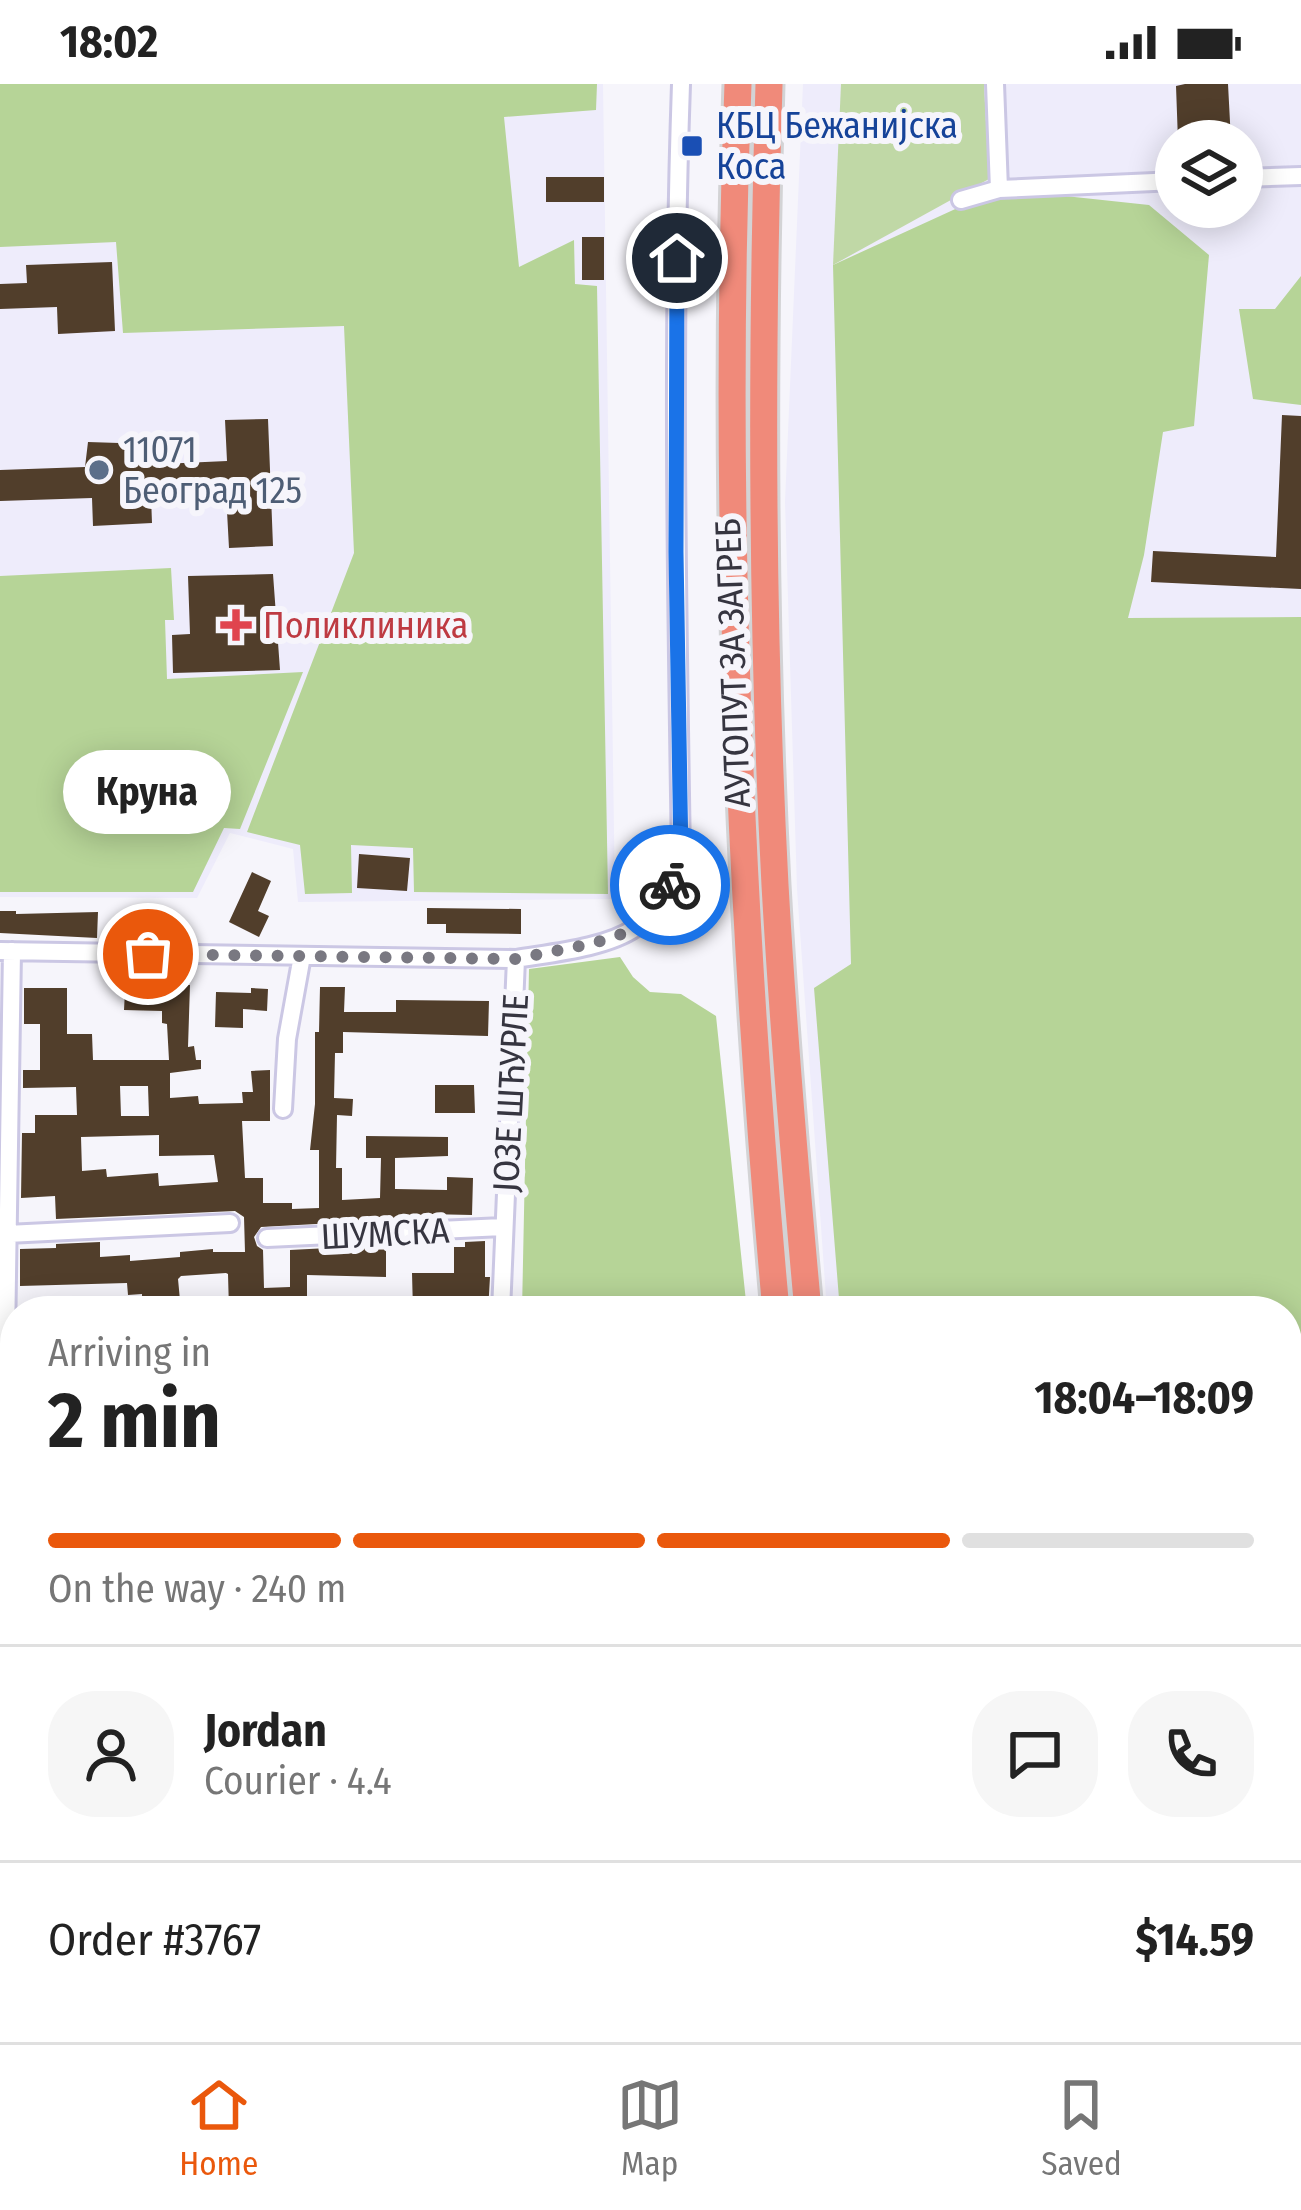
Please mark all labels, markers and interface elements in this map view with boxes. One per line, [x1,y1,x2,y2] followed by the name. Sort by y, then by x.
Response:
[60,15,158,69] text: 18:02
[716,104,958,189] place label: КБЦ Бежанијска Коса
[1155,120,1263,228] map controls
[1155,120,1263,228] button: layers
[679,133,705,159] marker: КБЦ Бежанијска Коса
[626,207,728,309] pin
[644,225,710,291] icon: home
[123,428,302,513] place label: 11071 Београд 125
[86,457,112,483] marker: 11071 Београд 125
[706,517,760,808] street label: АУТОПУТ ЗА ЗАГРЕБ
[263,604,468,648] place label: Поликлиника
[220,609,252,641] marker: Поликлиника
[64,750,232,834] callout: Круна
[96,769,198,815] text: Круна
[610,825,730,945] courier
[637,852,703,918] icon: bike
[97,903,199,1005] pin
[115,921,181,987] icon: bag
[484,993,538,1193] street label: ЈОЗЕ ШЋУРЛЕ
[320,1209,450,1259] street label: ШУМСКА
[48,1330,211,1376] text: Arriving in
[1034,1371,1254,1425] text: 18:04–18:09
[48,1374,221,1468] text: 2 min
[48,1566,346,1612] text: On the way · 240 m
[48,1691,174,1817] button: person
[972,1691,1098,1817] button: chat
[1128,1691,1254,1817] button: phone
[204,1704,327,1758] text: Jordan
[204,1758,392,1804] text: Courier · 4.4
[48,1913,261,1967] text: Order #3767
[1136,1913,1254,1967] text: $14.59
[179,2072,258,2184] tab: Home
[617,2072,683,2184] tab: Map
[1041,2072,1122,2184] tab: Saved

